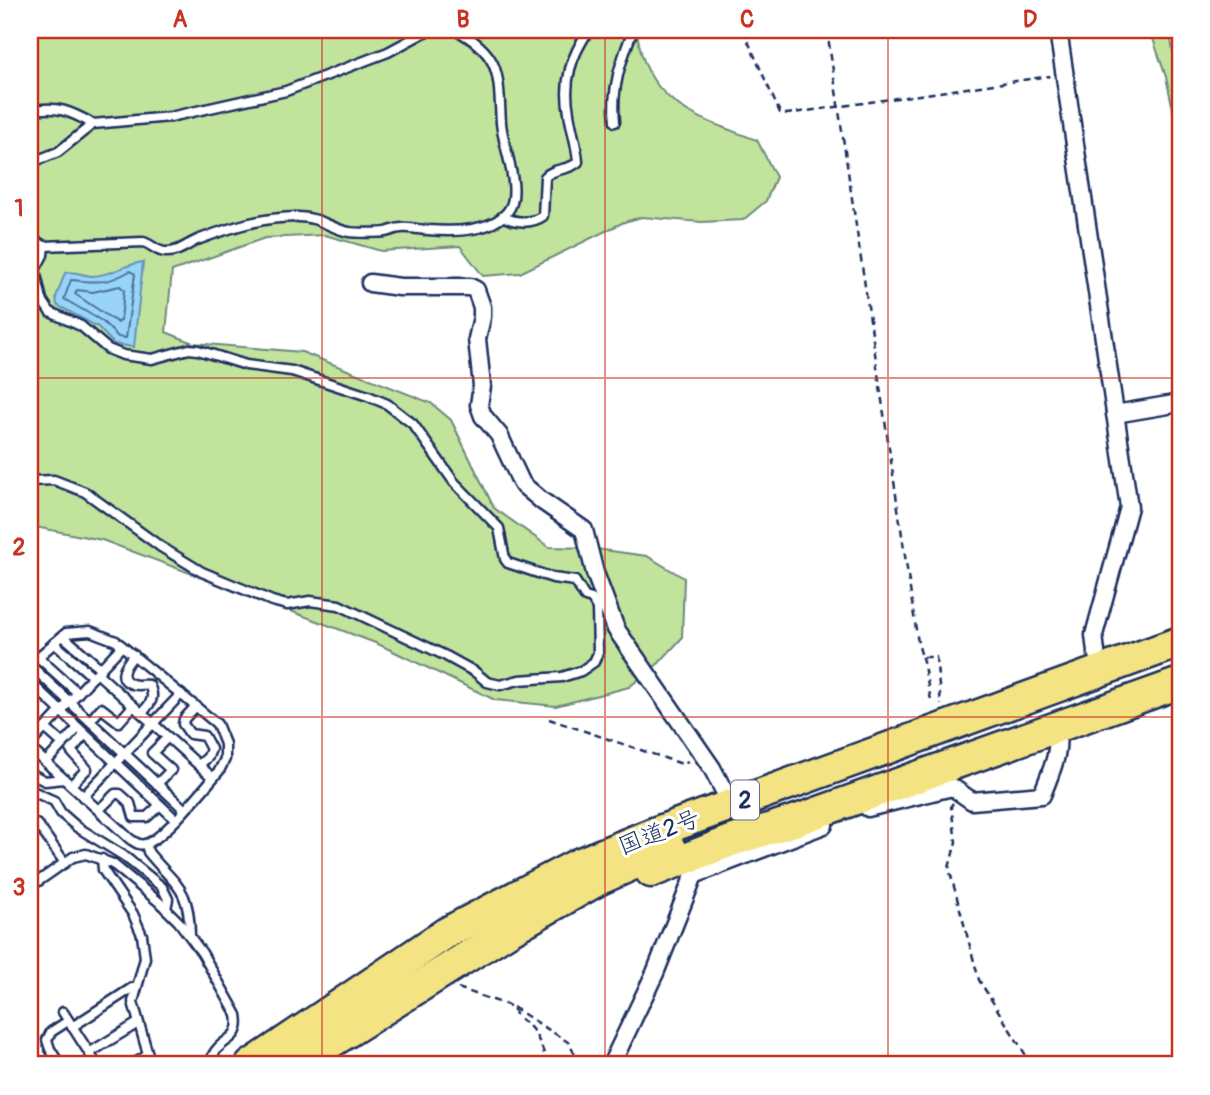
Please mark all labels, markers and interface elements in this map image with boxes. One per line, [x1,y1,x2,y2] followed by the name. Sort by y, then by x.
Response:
[173,5,188,34] text: A
[456,5,470,34] text: B
[740,5,754,34] text: C
[1023,5,1037,34] text: D
[15,194,24,223] text: 1
[13,533,26,562] text: 2
[731,780,759,820] road number: 2
[614,804,704,861] street label: 国道2号
[13,873,25,902] text: 3

